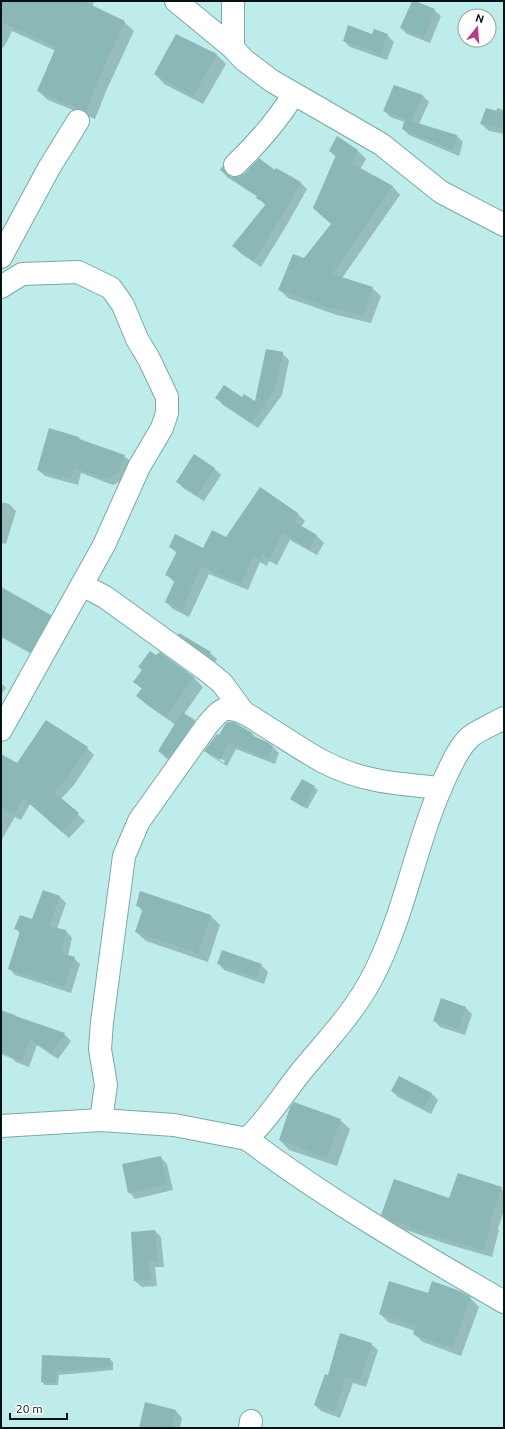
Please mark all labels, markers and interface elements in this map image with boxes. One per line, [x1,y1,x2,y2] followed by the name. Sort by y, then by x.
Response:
[457,8,497,48] north arrow
[474,11,486,25] text: N
[10,1395,67,1421] scale bar
[16,1402,43,1415] text: 20 m

